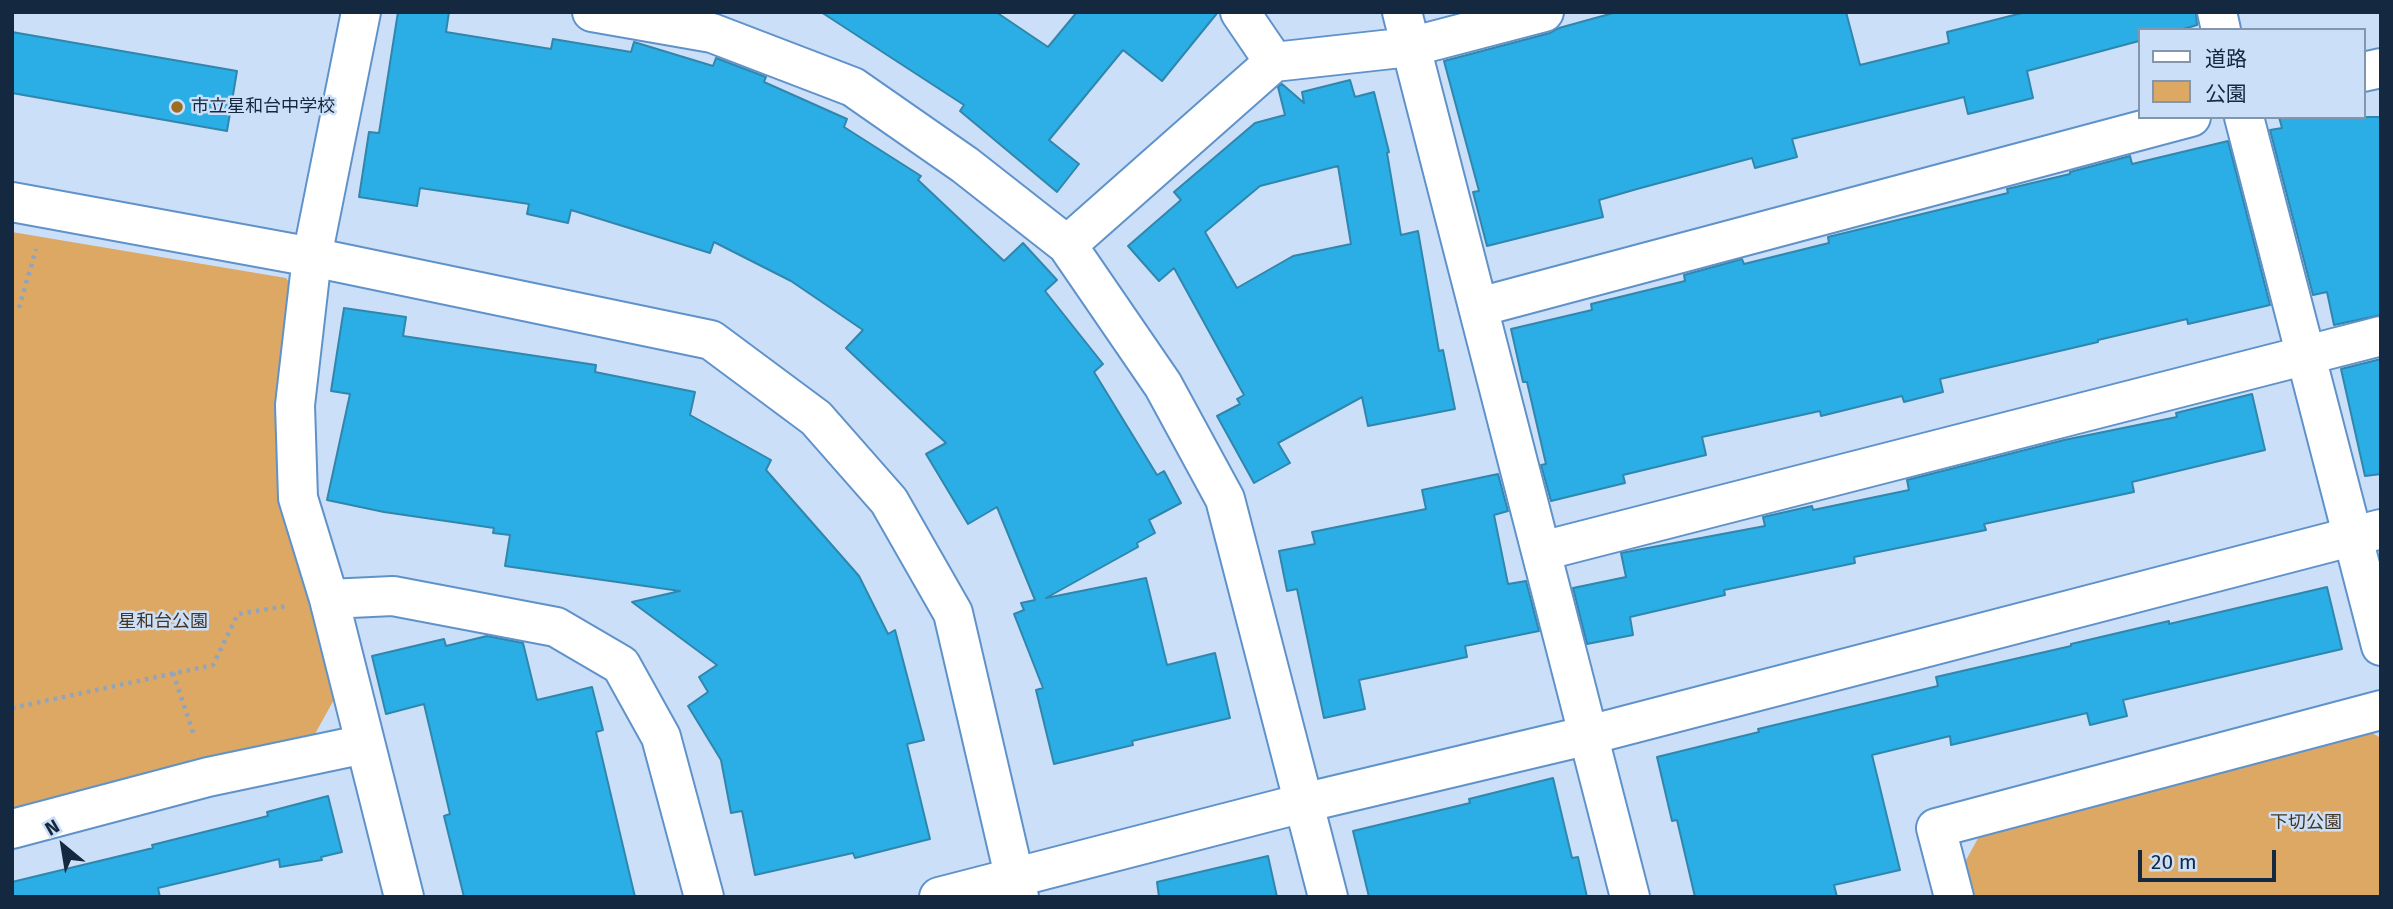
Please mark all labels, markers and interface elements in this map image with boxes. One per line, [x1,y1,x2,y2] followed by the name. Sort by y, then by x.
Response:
[2138,28,2365,119] legend
[2205,46,2247,72] text: 道路
[2205,81,2247,107] text: 公園
[191,96,335,118] place label: 市立星和台中学校
[169,99,185,115] marker: 市立星和台中学校
[118,611,208,633] park label: 星和台公園
[28,811,98,881] north arrow
[2270,812,2342,834] park label: 下切公園
[41,814,63,840] text: N
[2141,836,2279,880] scale bar
[2151,849,2197,875] text: 20 m

